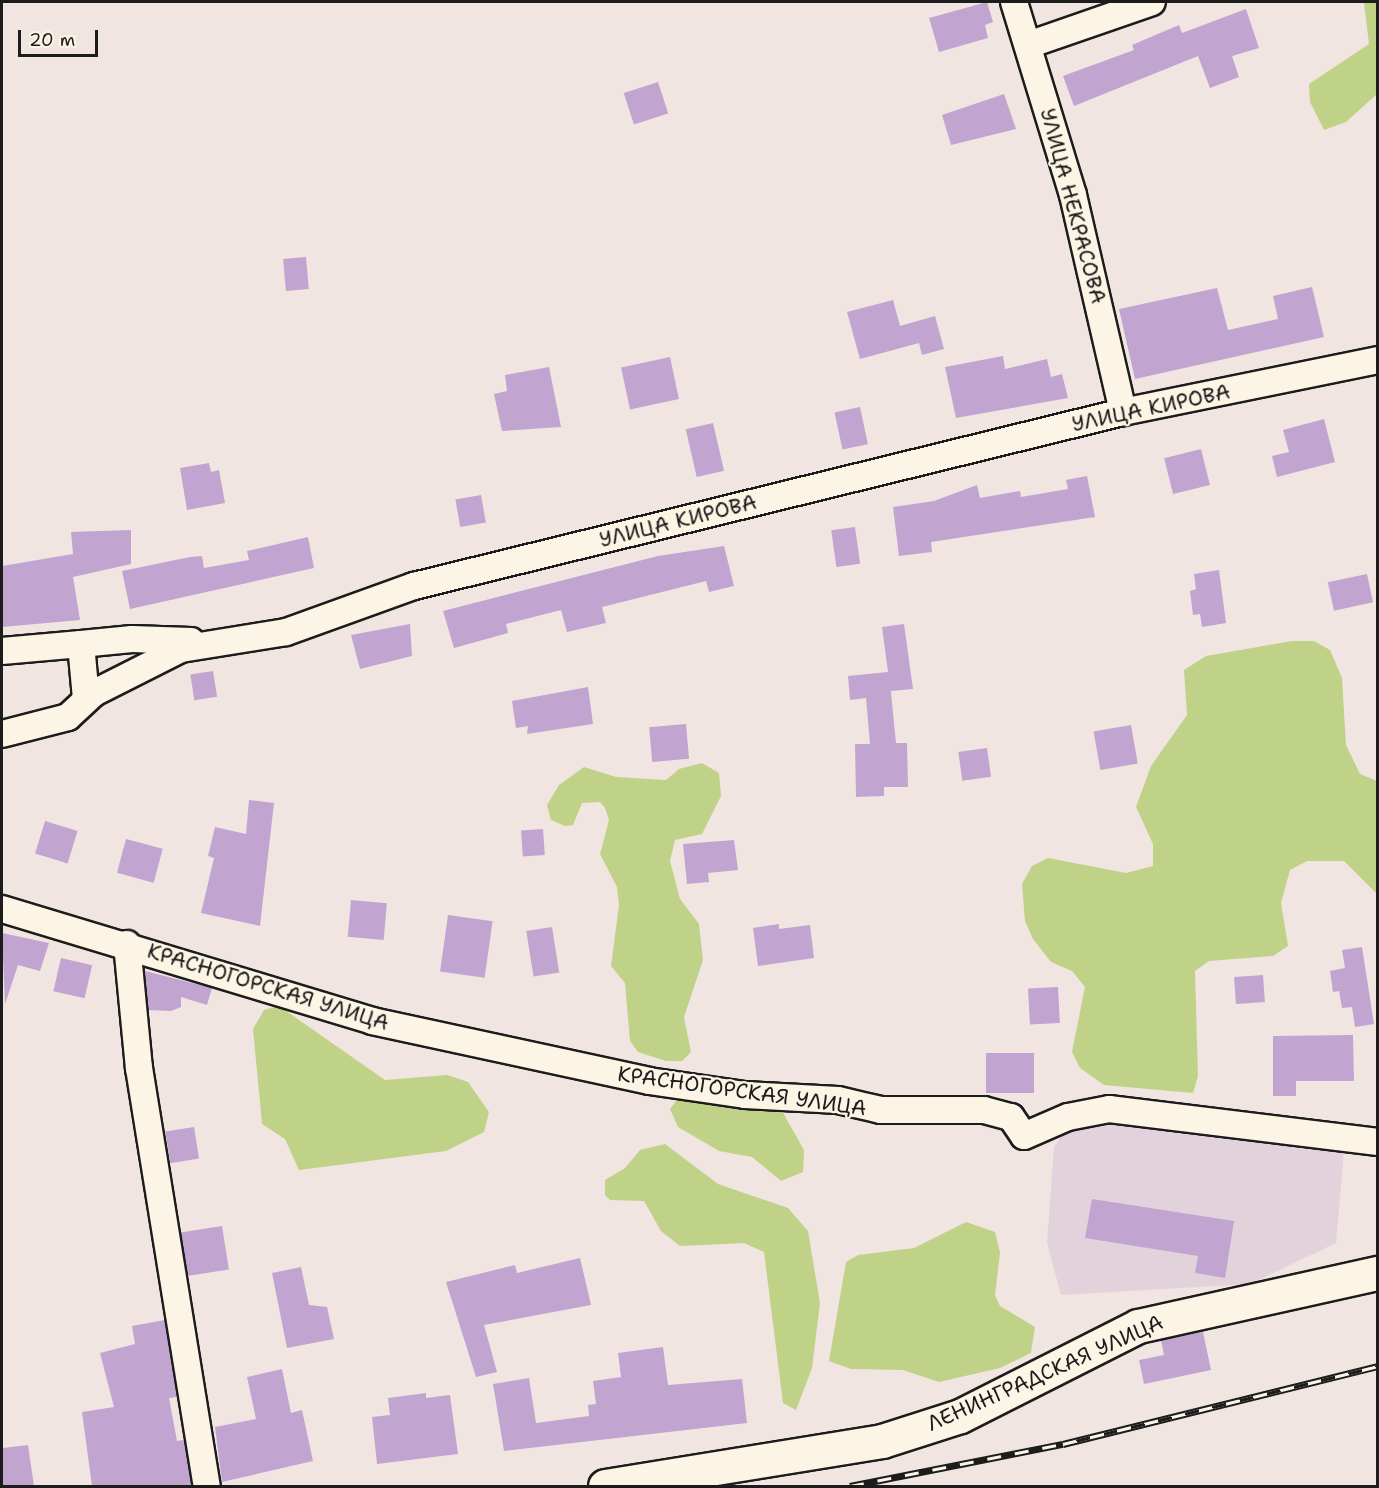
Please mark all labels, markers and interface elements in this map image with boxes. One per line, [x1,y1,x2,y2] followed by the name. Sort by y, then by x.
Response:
[21,18,100,56] scale bar
[29,28,75,52] text: 20 m
[1035,106,1111,306] street label: УЛИЦА НЕКРАСОВА
[1069,379,1233,437] street label: УЛИЦА КИРОВА
[597,489,759,553] street label: УЛИЦА КИРОВА
[144,938,392,1036] street label: КРАСНОГОРСКАЯ УЛИЦА
[616,1061,868,1121] street label: КРАСНОГОРСКАЯ УЛИЦА
[923,1309,1167,1437] street label: ЛЕНИНГРАДСКАЯ УЛИЦА

